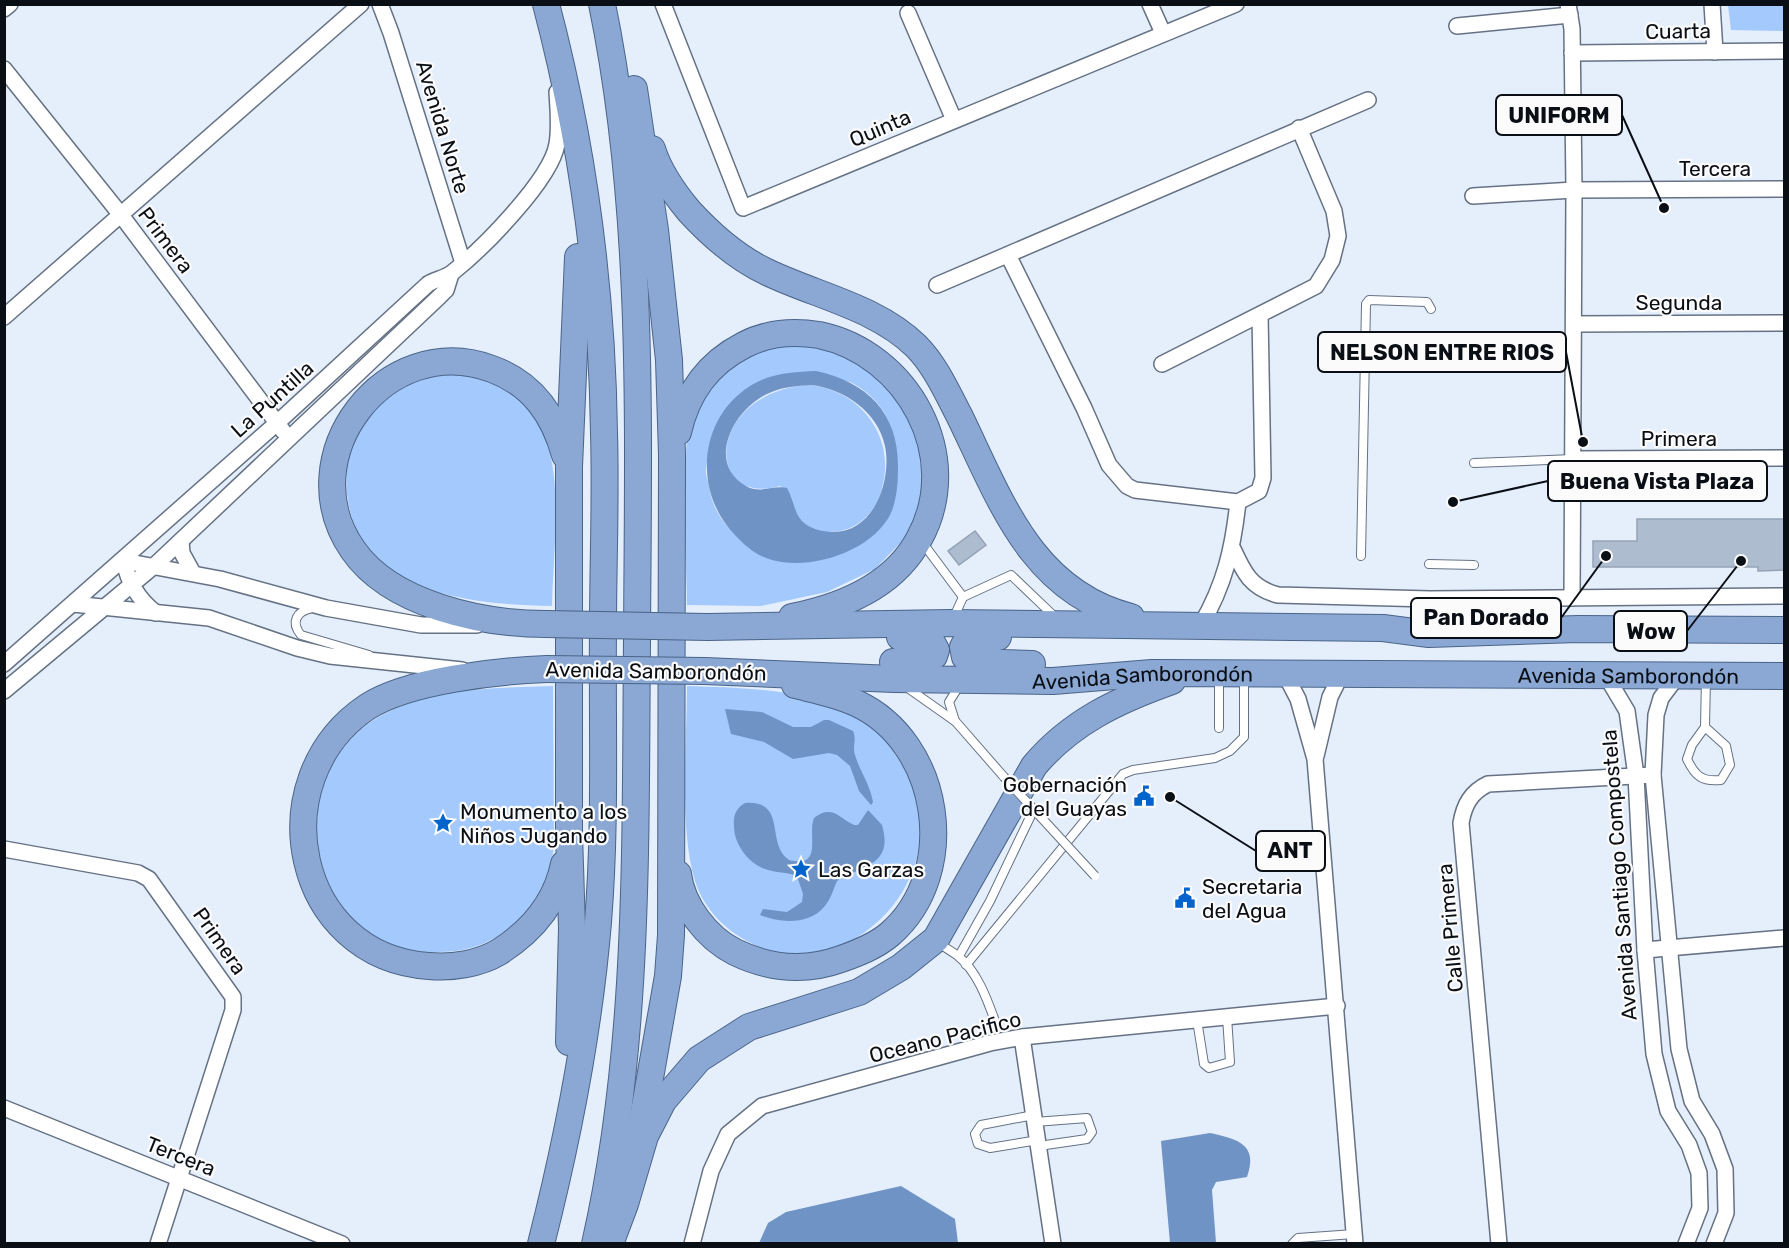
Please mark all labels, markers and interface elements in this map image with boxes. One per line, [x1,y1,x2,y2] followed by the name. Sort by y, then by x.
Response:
[1645,18,1711,44] street label: Cuarta
[411,57,475,197] street label: Avenida Norte
[1496,95,1622,135] callout: UNIFORM
[1508,102,1610,129] text: UNIFORM
[846,104,914,152] street label: Quinta
[1679,156,1751,181] street label: Tercera
[133,202,199,278] street label: Primera
[1636,290,1722,315] street label: Segunda
[1318,332,1566,372] callout: NELSON ENTRE RIOS
[1330,339,1554,366] text: NELSON ENTRE RIOS
[226,355,318,443] street label: La Puntilla
[1641,426,1717,451] street label: Primera
[1548,461,1767,501] callout: Buena Vista Plaza
[1560,468,1754,495] text: Buena Vista Plaza
[1411,598,1561,638] callout: Pan Dorado
[1423,604,1549,631] text: Pan Dorado
[1614,611,1687,651] callout: Wow
[1626,618,1676,645] text: Wow
[545,657,767,685] street label: Avenida Samborondón
[1032,660,1253,694] street label: Avenida Samborondón
[1518,662,1739,688] street label: Avenida Samborondón
[1596,729,1642,1021] street label: Avenida Santiago Compostela
[1003,772,1127,821] place label: Gobernación del Guayas
[1132,784,1156,808] public building icon: Gobernación del Guayas
[460,799,627,848] place label: Monumento a los Niños Jugando
[431,811,455,835] place icon: Monumento a los Niños Jugando
[1256,831,1325,871] callout: ANT
[1267,837,1313,864] text: ANT
[789,857,813,881] place icon: Las Garzas
[818,857,924,882] place label: Las Garzas
[1432,863,1468,993] street label: Calle Primera
[1202,874,1302,923] place label: Secretaria del Agua
[1173,886,1197,910] public building icon: Secretaria del Agua
[188,903,252,979] street label: Primera
[866,1006,1024,1068] street label: Oceano Pacifico
[143,1131,219,1181] street label: Tercera

